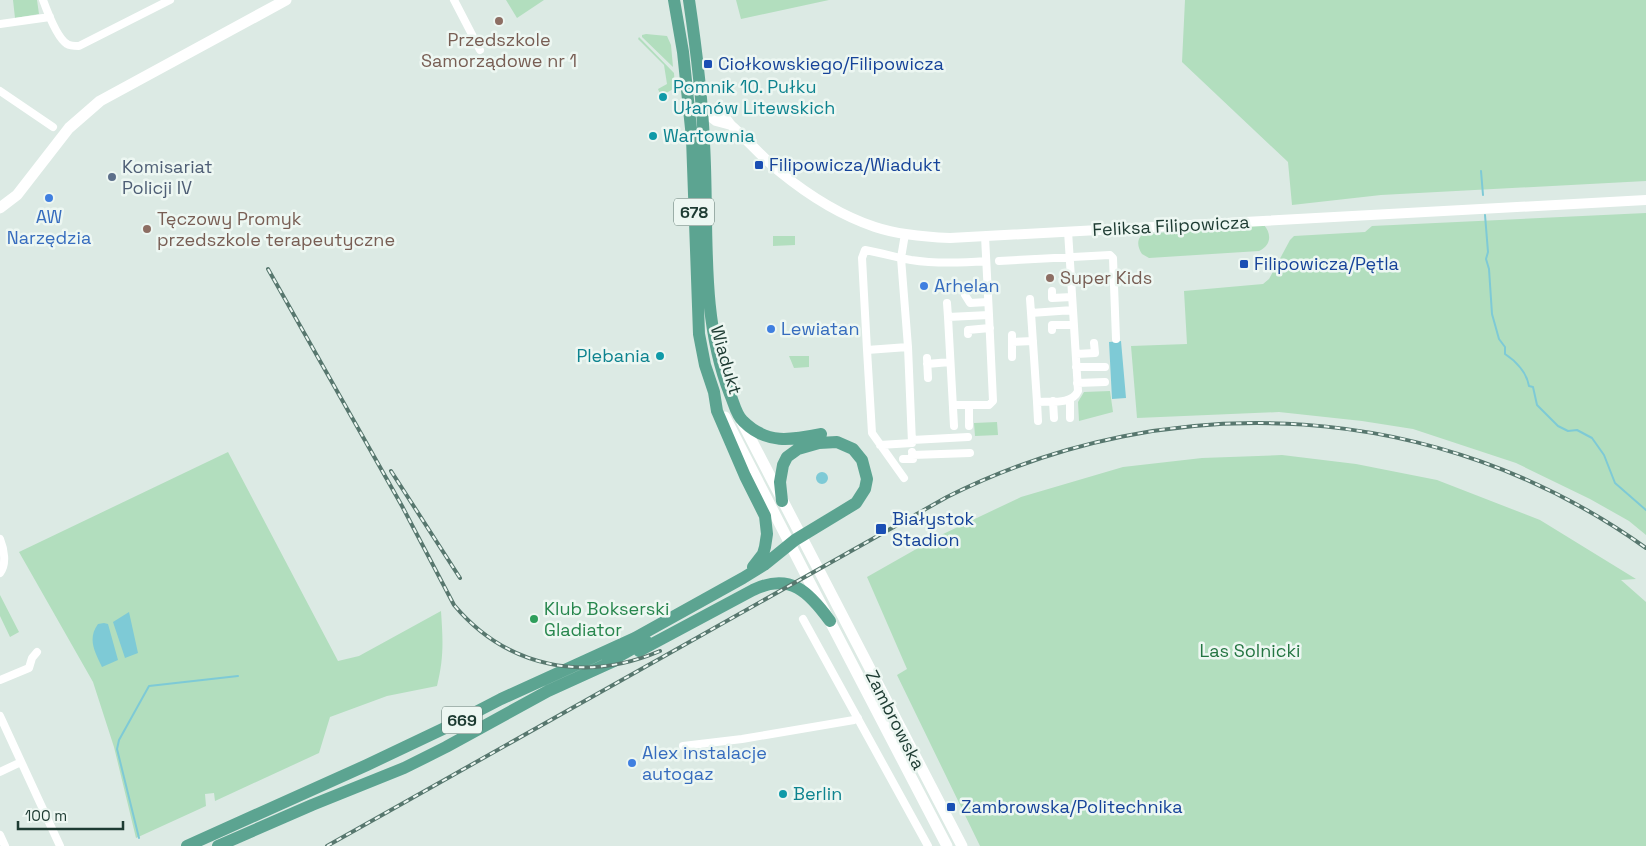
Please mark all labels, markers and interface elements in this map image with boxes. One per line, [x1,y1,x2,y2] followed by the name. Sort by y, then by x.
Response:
[493,15,505,27] marker: Przedszkole Samorządowe nr 1
[421,28,577,72] place label: Przedszkole Samorządowe nr 1
[718,52,944,75] place label: Ciołkowskiego/Filipowicza
[702,58,714,70] marker: Ciołkowskiego/Filipowicza
[673,75,835,119] place label: Pomnik 10. Pułku Ułanów Litewskich
[657,91,669,103] marker: Pomnik 10. Pułku Ułanów Litewskich
[663,124,755,147] place label: Wartownia
[647,130,659,142] marker: Wartownia
[769,153,941,176] place label: Filipowicza/Wiadukt
[122,155,213,199] place label: Komisariat Policji IV
[753,159,765,171] marker: Filipowicza/Wiadukt
[106,171,118,183] marker: Komisariat Policji IV
[43,192,55,204] marker: AW Narzędzia
[674,198,714,226] road number: 678
[7,205,91,249] place label: AW Narzędzia
[157,207,395,251] place label: Tęczowy Promyk przedszkole terapeutyczne
[1092,210,1250,241] street label: Feliksa Filipowicza
[141,223,153,235] marker: Tęczowy Promyk przedszkole terapeutyczne
[1254,252,1399,275] place label: Filipowicza/Pętla
[1238,258,1250,270] marker: Filipowicza/Pętla
[1060,266,1152,289] place label: Super Kids
[1044,272,1056,284] marker: Super Kids
[934,274,1000,297] place label: Arhelan
[918,280,930,292] marker: Arhelan
[781,317,859,340] place label: Lewiatan
[706,323,747,397] street label: Wiadukt
[765,323,777,335] marker: Lewiatan
[576,344,650,367] place label: Plebania
[654,350,666,362] marker: Plebania
[892,507,975,551] place label: Białystok Stadion
[874,522,888,536] marker: Białystok Stadion
[544,597,669,641] place label: Klub Bokserski Gladiator
[528,613,540,625] marker: Klub Bokserski Gladiator
[1199,639,1301,662] park label: Las Solnicki
[860,666,930,773] street label: Zambrowska
[442,706,482,734] road number: 669
[642,741,767,785] place label: Alex instalacje autogaz
[626,757,638,769] marker: Alex instalacje autogaz
[793,782,842,805] place label: Berlin
[777,788,789,800] marker: Berlin
[961,795,1183,818] place label: Zambrowska/Politechnika
[18,798,122,830] scale bar
[945,801,957,813] marker: Zambrowska/Politechnika
[25,806,67,825] text: 100 m

